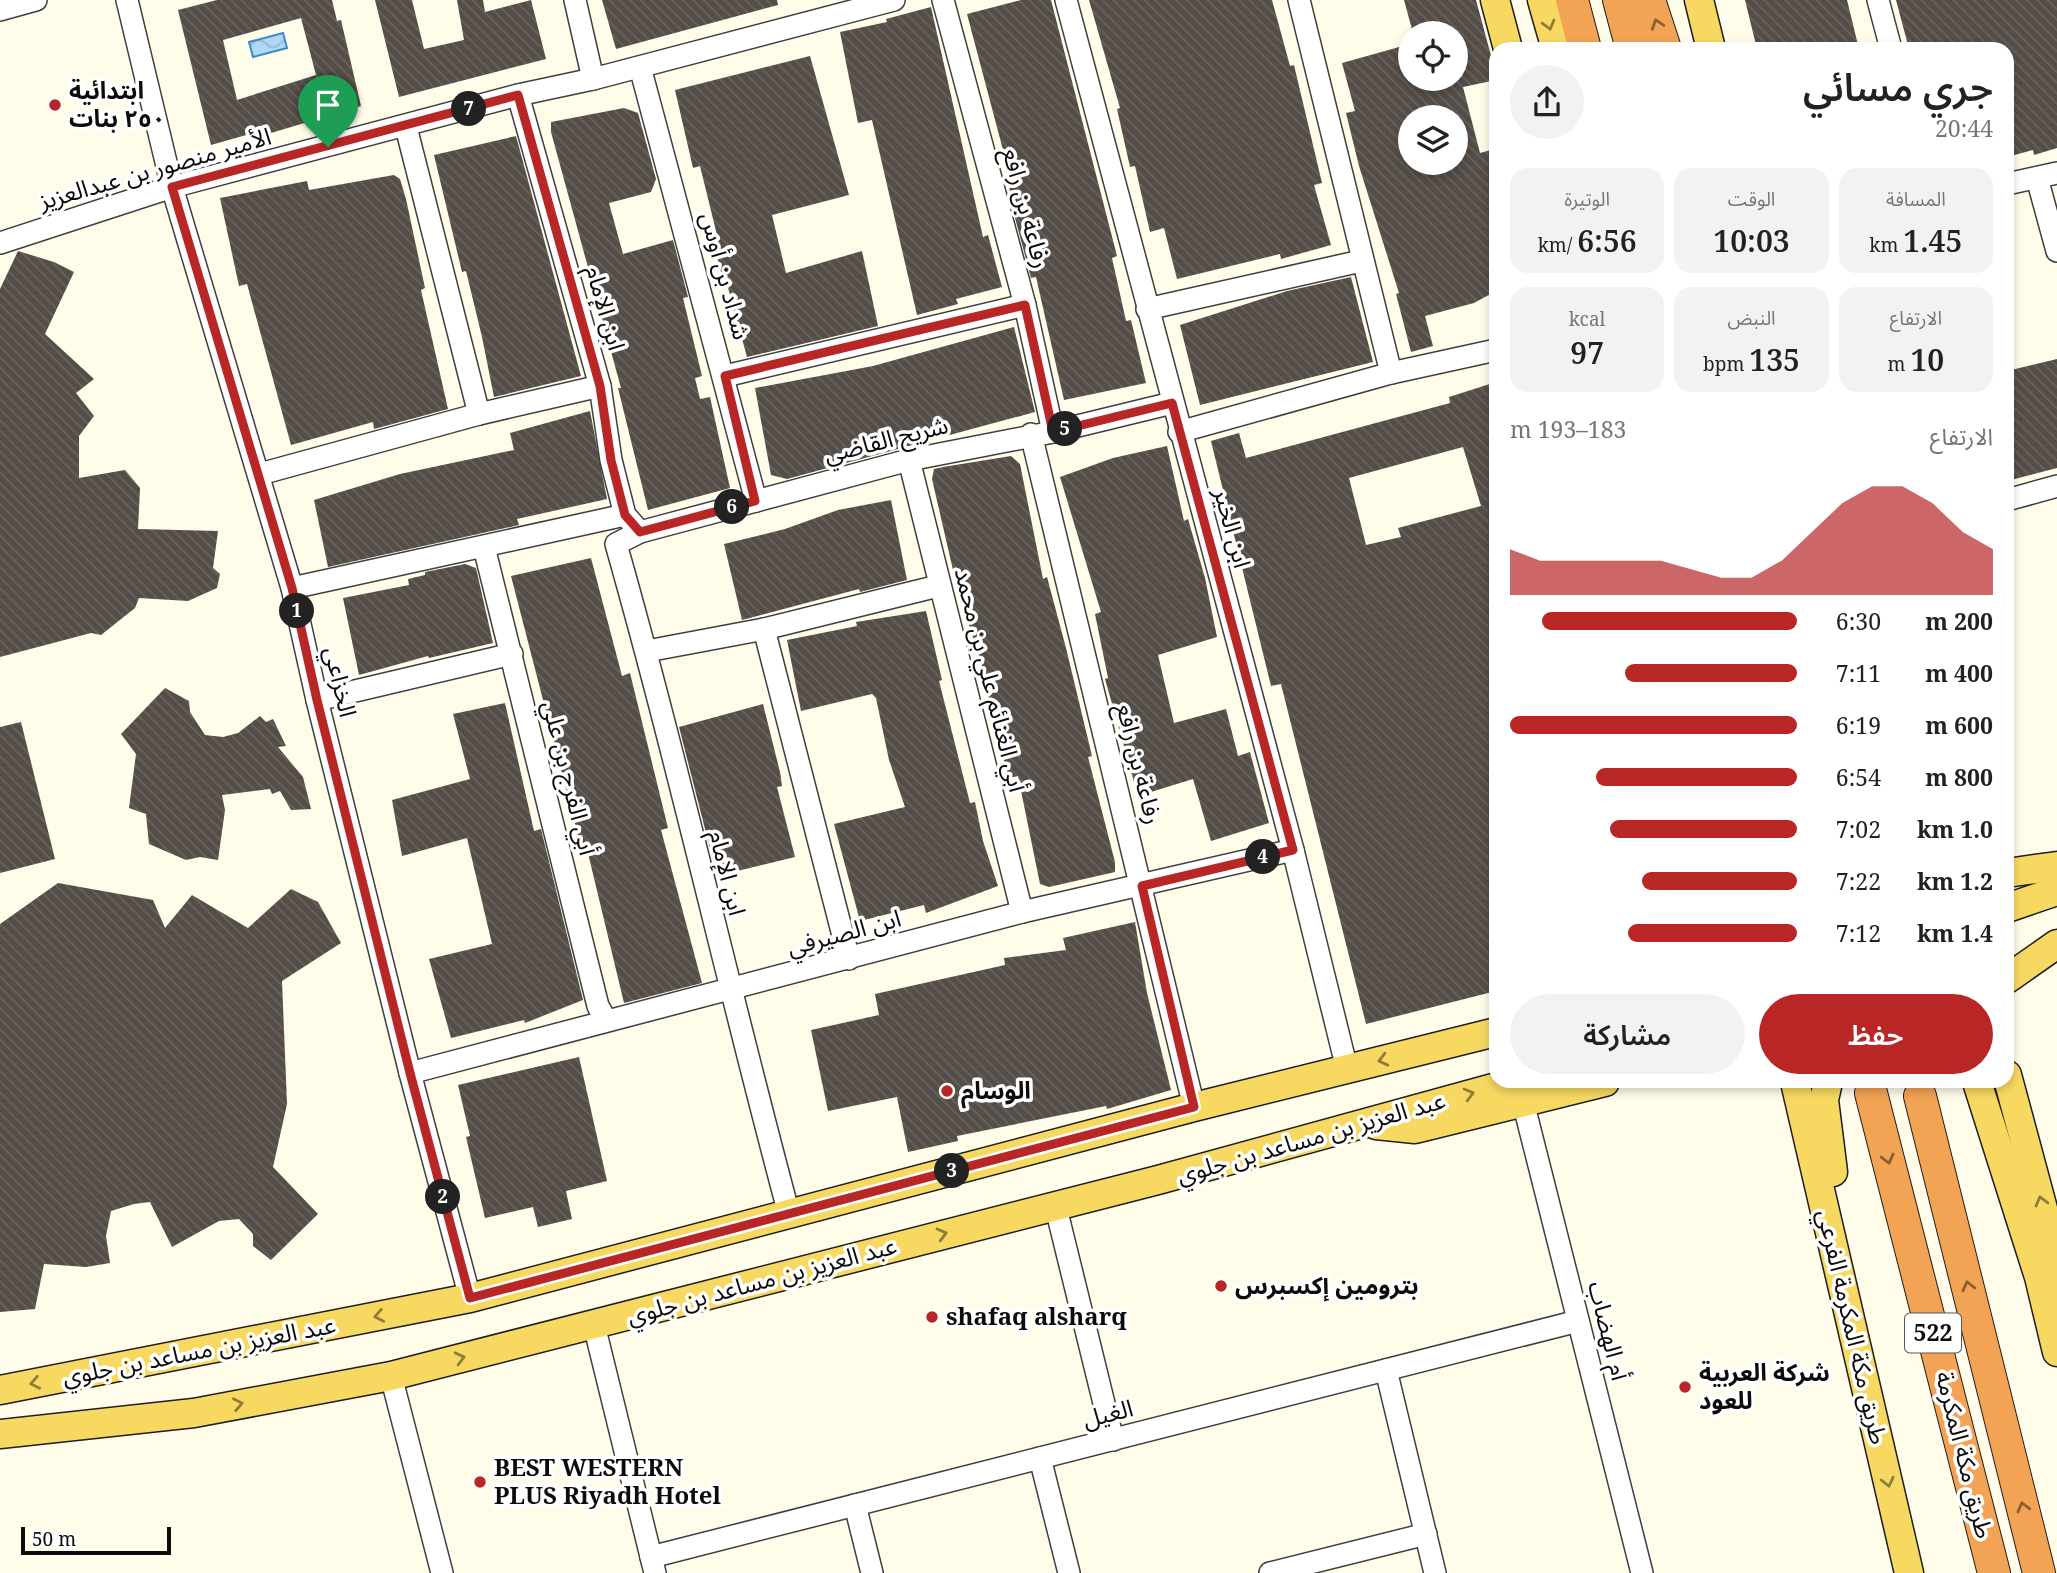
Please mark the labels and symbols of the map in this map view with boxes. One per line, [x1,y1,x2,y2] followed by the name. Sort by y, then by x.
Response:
[1541,18,1555,30] one-way arrow
[1651,19,1665,31] one-way arrow
[69,73,165,134] place label: ابتدائية ٢٥٠ بنات
[298,75,358,147] pin
[452,92,486,126] pin: 7
[47,97,63,113] marker: ابتدائية ٢٥٠ بنات
[34,119,275,217] street label: الأمير منصور بن عبدالعزيز
[994,144,1059,272] street label: رفاعة بن رافع
[694,208,759,343] street label: شداد بن أوس
[576,261,634,355] street label: ابن الإمام
[820,407,952,473] street label: شريح القاضي
[1048,412,1082,446] pin: 5
[1207,483,1260,571] street label: ابن الخير
[714,490,750,524] pin: 6
[944,564,1035,796] street label: أبي الغنائم علي بن محمد
[280,594,314,628] pin: 1
[314,643,366,721] street label: الخزاعي
[532,697,606,859] street label: أبي الفرج بن علي
[1108,700,1171,828] street label: رفاعة بن رافع
[699,827,755,919] street label: ابن الإمام
[1246,840,1280,874] pin: 4
[783,900,905,966] street label: ابن الصيرفي
[1377,1052,1389,1066] one-way arrow
[961,1073,1031,1109] place label: الوسام
[1172,1082,1450,1194] street label: عبد العزيز بن مساعد بن جلوي
[939,1083,955,1099] marker: الوسام
[1463,1087,1475,1102] one-way arrow
[1880,1153,1894,1165] one-way arrow
[934,1154,970,1188] pin: 3
[426,1180,460,1214] pin: 2
[2035,1195,2049,1207] one-way arrow
[1807,1206,1897,1448] street label: طريق مكة المكرمة الفرعي
[623,1228,901,1335] street label: عبد العزيز بن مساعد بن جلوي
[935,1228,947,1242] one-way arrow
[1235,1268,1419,1302] place label: بترومين إكسبرس
[1213,1278,1229,1294] marker: بترومين إكسبرس
[1578,1278,1638,1384] street label: أم الهضاب
[1962,1280,1976,1292] one-way arrow
[946,1299,1127,1332] place label: shafaq alsharq
[59,1307,339,1396] street label: عبد العزيز بن مساعد بن جلوي
[373,1307,385,1322] one-way arrow
[924,1309,940,1325] marker: shafaq alsharq
[1905,1314,1961,1352] road number: 522
[454,1352,466,1366] one-way arrow
[1699,1355,1830,1416] place label: شركة العربية للعود
[1929,1368,2002,1542] street label: طريق مكة المكرمة
[29,1374,41,1389] one-way arrow
[1677,1379,1693,1395] marker: شركة العربية للعود
[1079,1390,1136,1435] street label: الغيل
[232,1398,244,1413] one-way arrow
[494,1450,722,1511] place label: BEST WESTERN PLUS Riyadh Hotel
[472,1474,488,1490] marker: BEST WESTERN PLUS Riyadh Hotel
[1880,1476,1895,1488] one-way arrow
[2017,1501,2031,1513] one-way arrow
[21,1524,172,1556] scale bar

